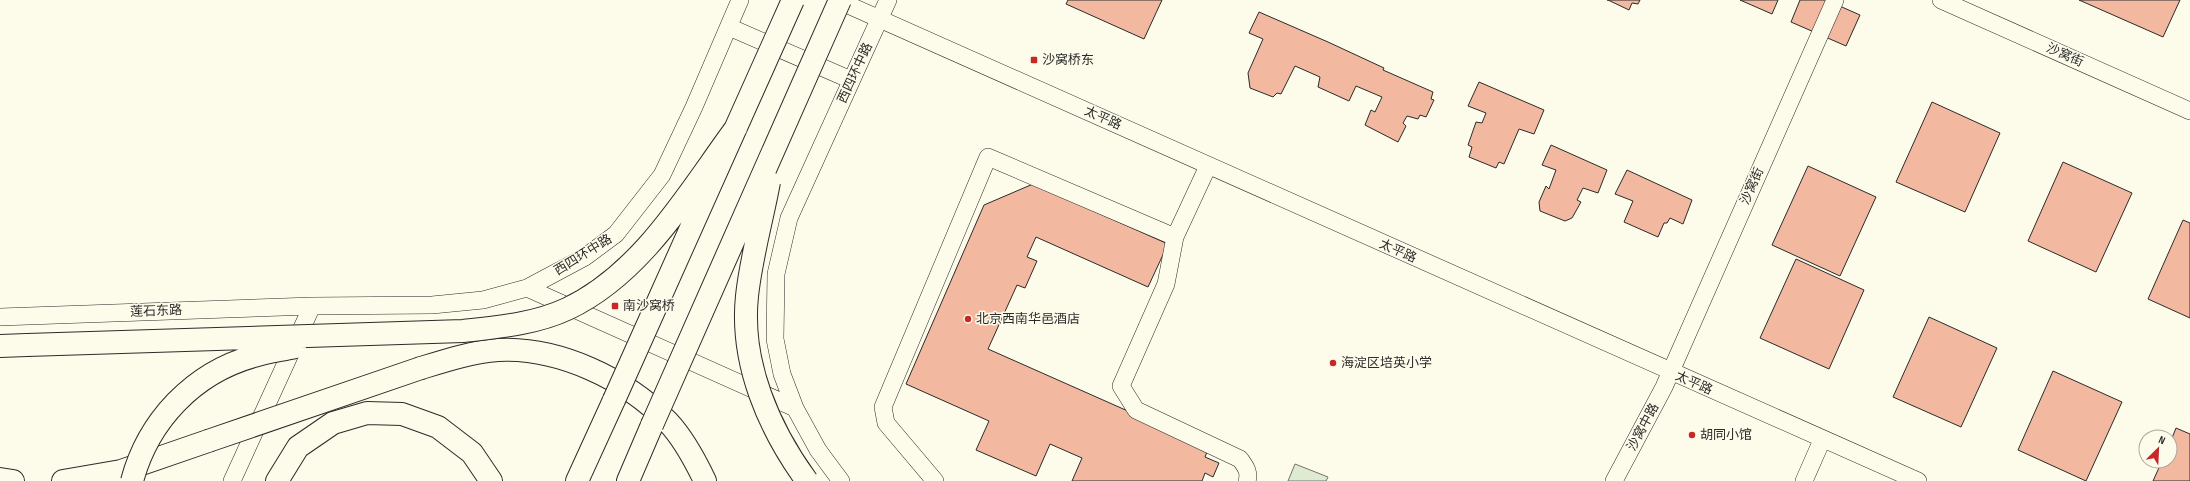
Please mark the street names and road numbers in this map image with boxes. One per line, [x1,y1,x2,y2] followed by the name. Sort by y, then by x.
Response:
[834,40,876,106] street label: 西四环中路
[2044,40,2086,70] street label: 沙窝街
[1082,103,1124,133] street label: 太平路
[1737,165,1767,207] street label: 沙窝街
[551,231,615,279] street label: 西四环中路
[1377,236,1419,266] street label: 太平路
[130,302,182,320] street label: 莲石东路
[1673,368,1715,398] street label: 太平路
[1624,400,1662,454] street label: 沙窝中路

